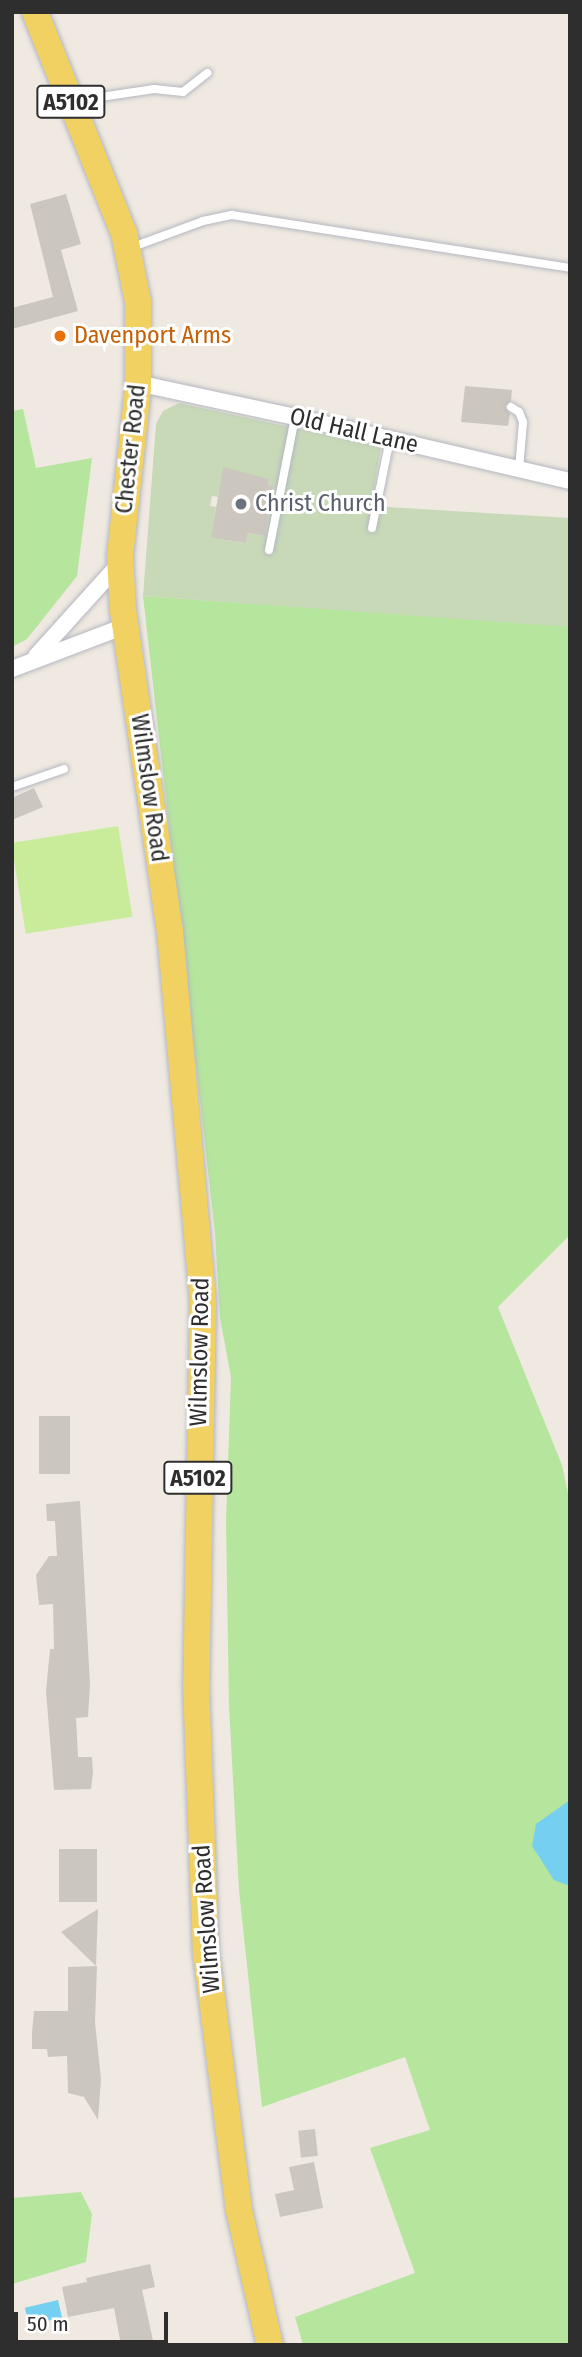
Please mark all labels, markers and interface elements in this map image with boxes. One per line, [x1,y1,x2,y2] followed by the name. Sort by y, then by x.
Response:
[36,82,106,122] road number: A5102
[74,322,231,350] place label: Davenport Arms
[52,328,68,344] marker: Davenport Arms
[110,383,152,515] street label: Chester Road
[287,402,421,460] street label: Old Hall Lane
[255,490,386,518] place label: Christ Church
[233,496,249,512] marker: Christ Church
[124,712,174,864] street label: Wilmslow Road
[184,1277,216,1427] street label: Wilmslow Road
[163,1458,233,1498] road number: A5102
[187,1844,227,1994] street label: Wilmslow Road
[18,2298,172,2342] scale bar
[27,2311,69,2337] text: 50 m

